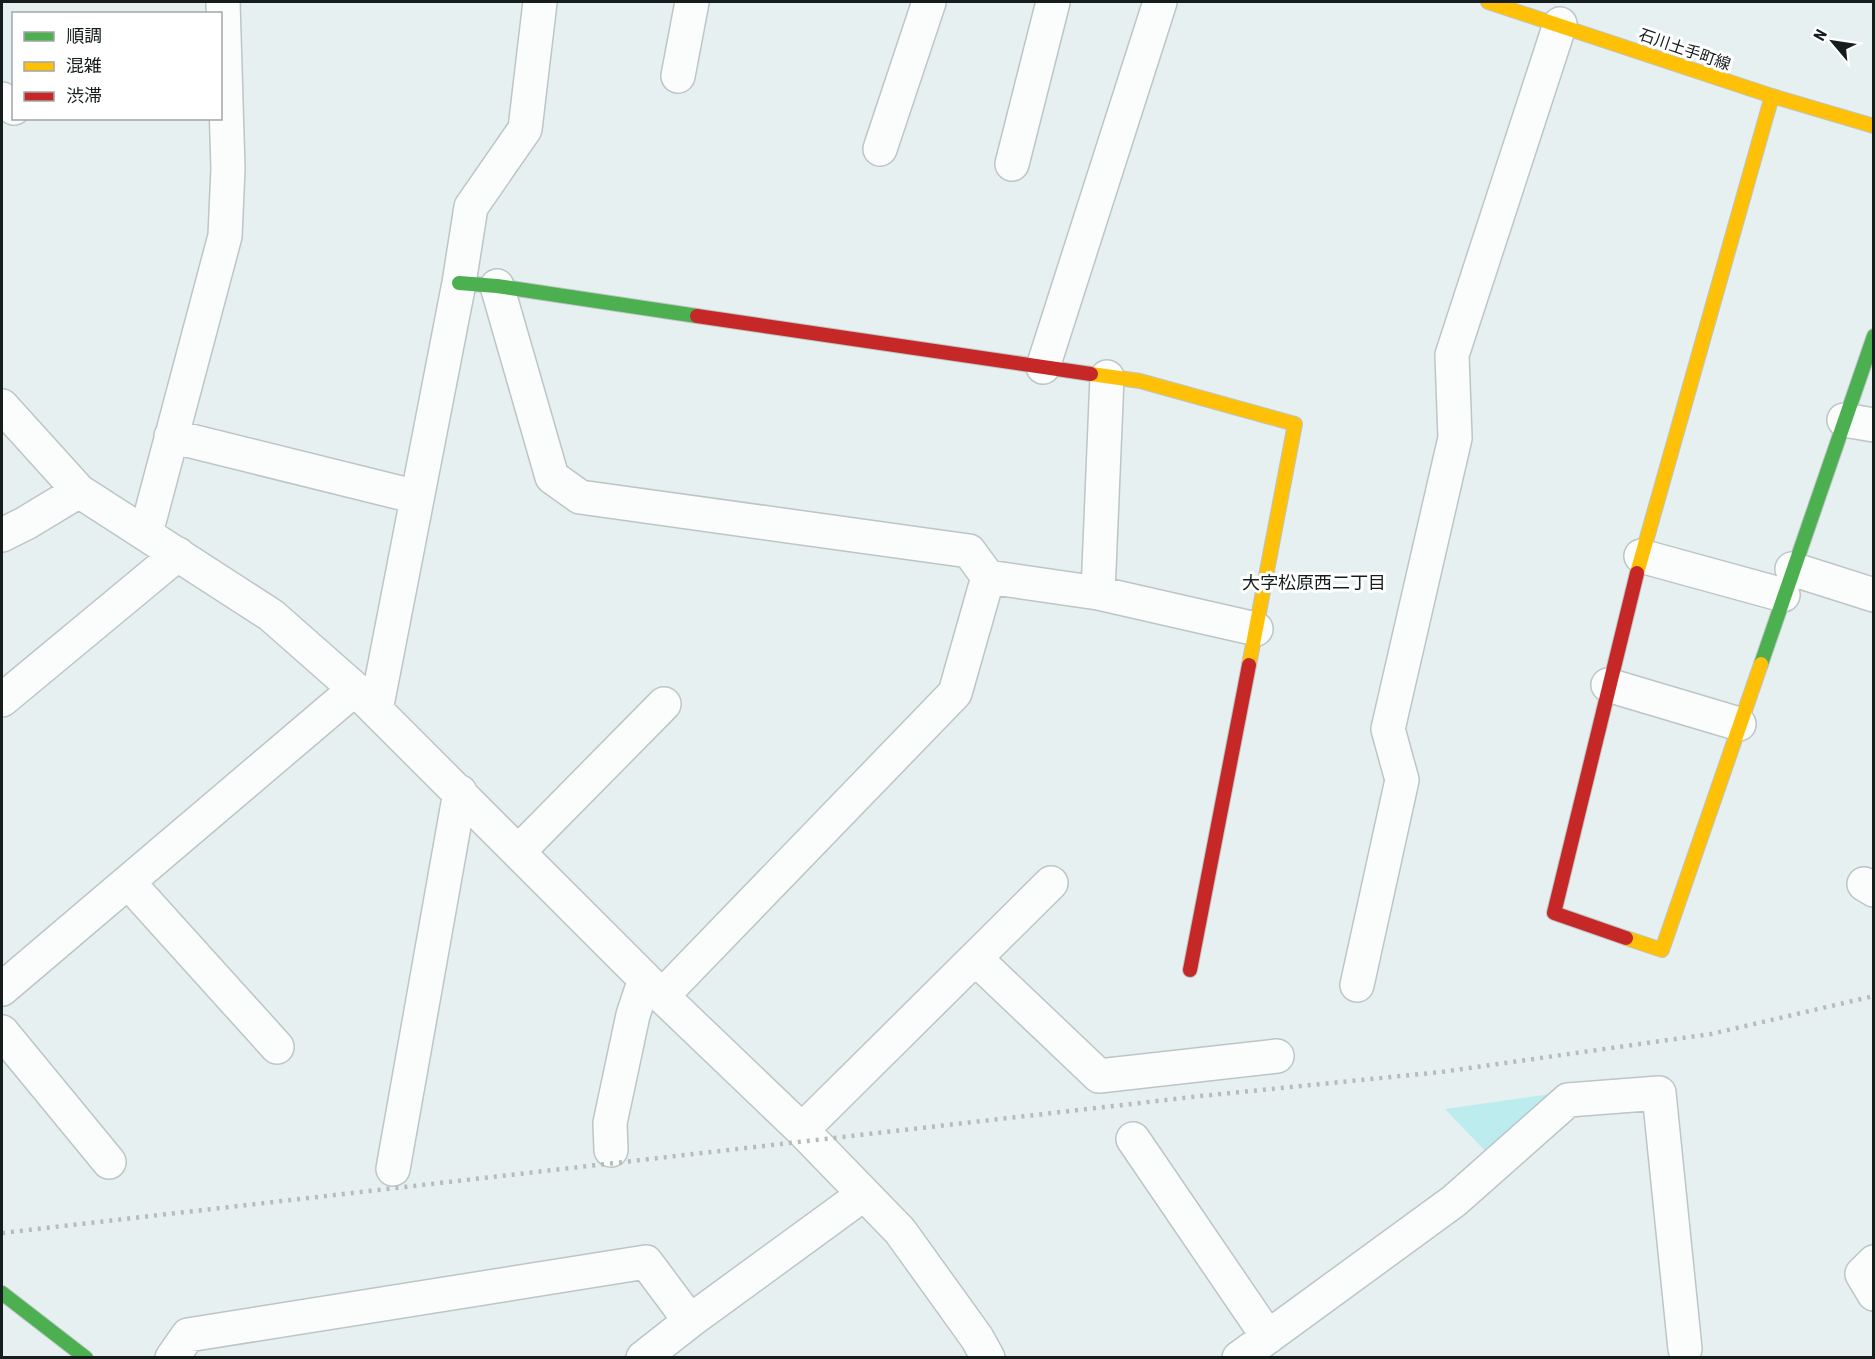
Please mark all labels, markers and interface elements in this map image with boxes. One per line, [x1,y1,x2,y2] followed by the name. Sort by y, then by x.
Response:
[12,12,222,120] legend
[1803,12,1863,72] north arrow
[66,25,102,46] text: 順調
[1636,25,1733,74] street label: 石川土手町線
[1810,26,1831,44] text: N
[66,55,102,76] text: 混雑
[66,85,102,106] text: 渋滞
[1242,572,1386,593] district label: 大字松原西二丁目

